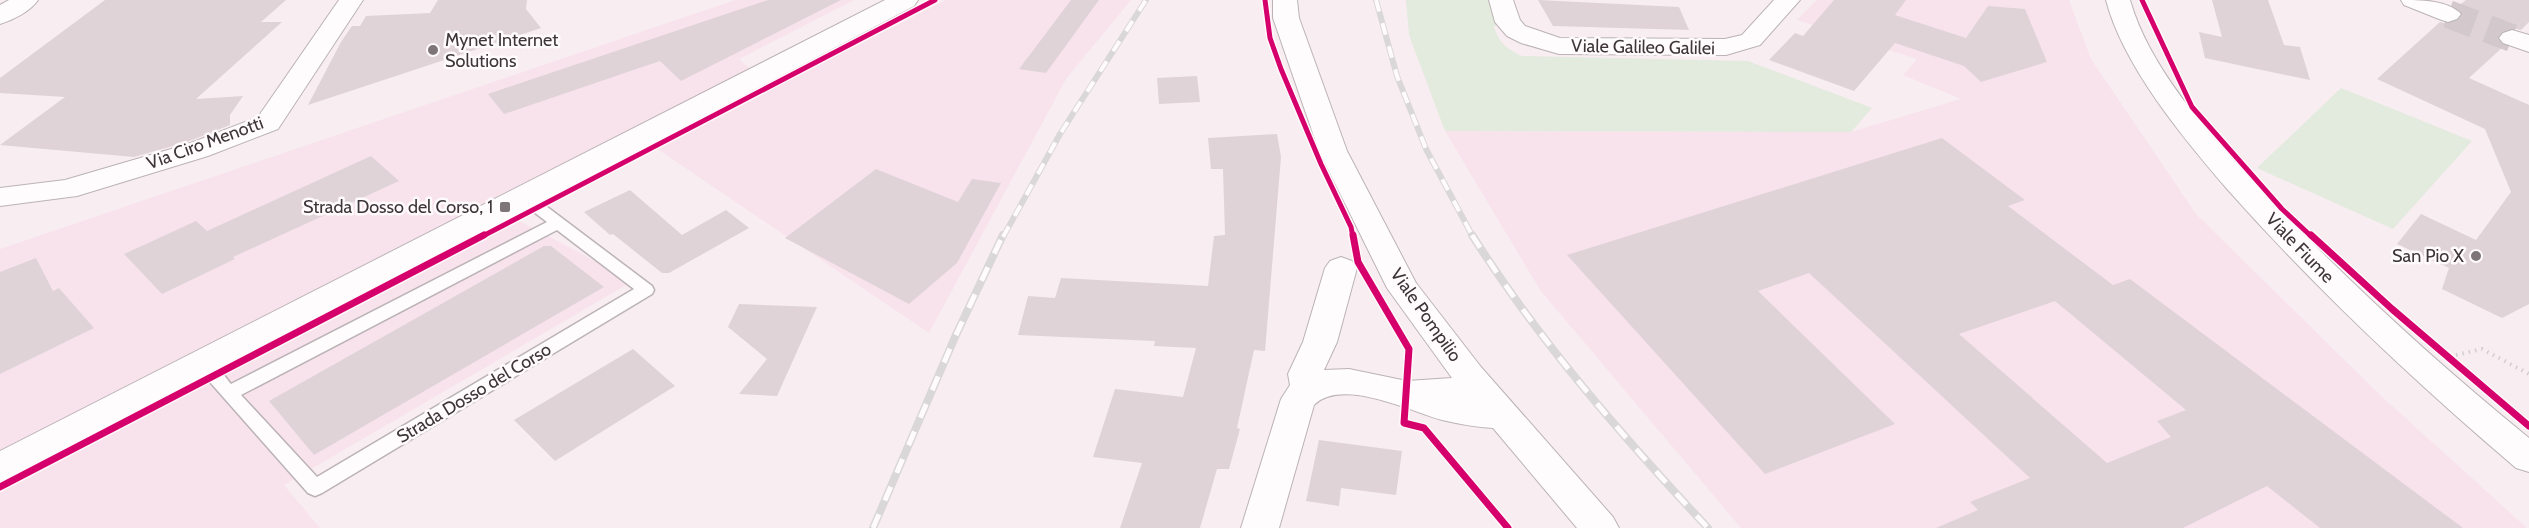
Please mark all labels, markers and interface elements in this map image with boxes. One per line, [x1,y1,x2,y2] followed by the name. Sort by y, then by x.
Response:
[445,29,558,72] place label: Mynet Internet Solutions
[1571,35,1715,59] street label: Viale Galileo Galilei
[426,43,440,57] marker: Mynet Internet Solutions
[144,112,266,174] street label: Via Ciro Menotti
[303,196,493,218] place label: Strada Dosso del Corso, 1
[498,200,512,214] marker: Strada Dosso del Corso, 1
[2261,208,2339,288] street label: Viale Fiume
[2392,245,2464,267] place label: San Pio X
[2469,249,2483,263] marker: San Pio X
[1386,264,1466,366] street label: Viale Pompilio
[393,338,555,448] street label: Strada Dosso del Corso

